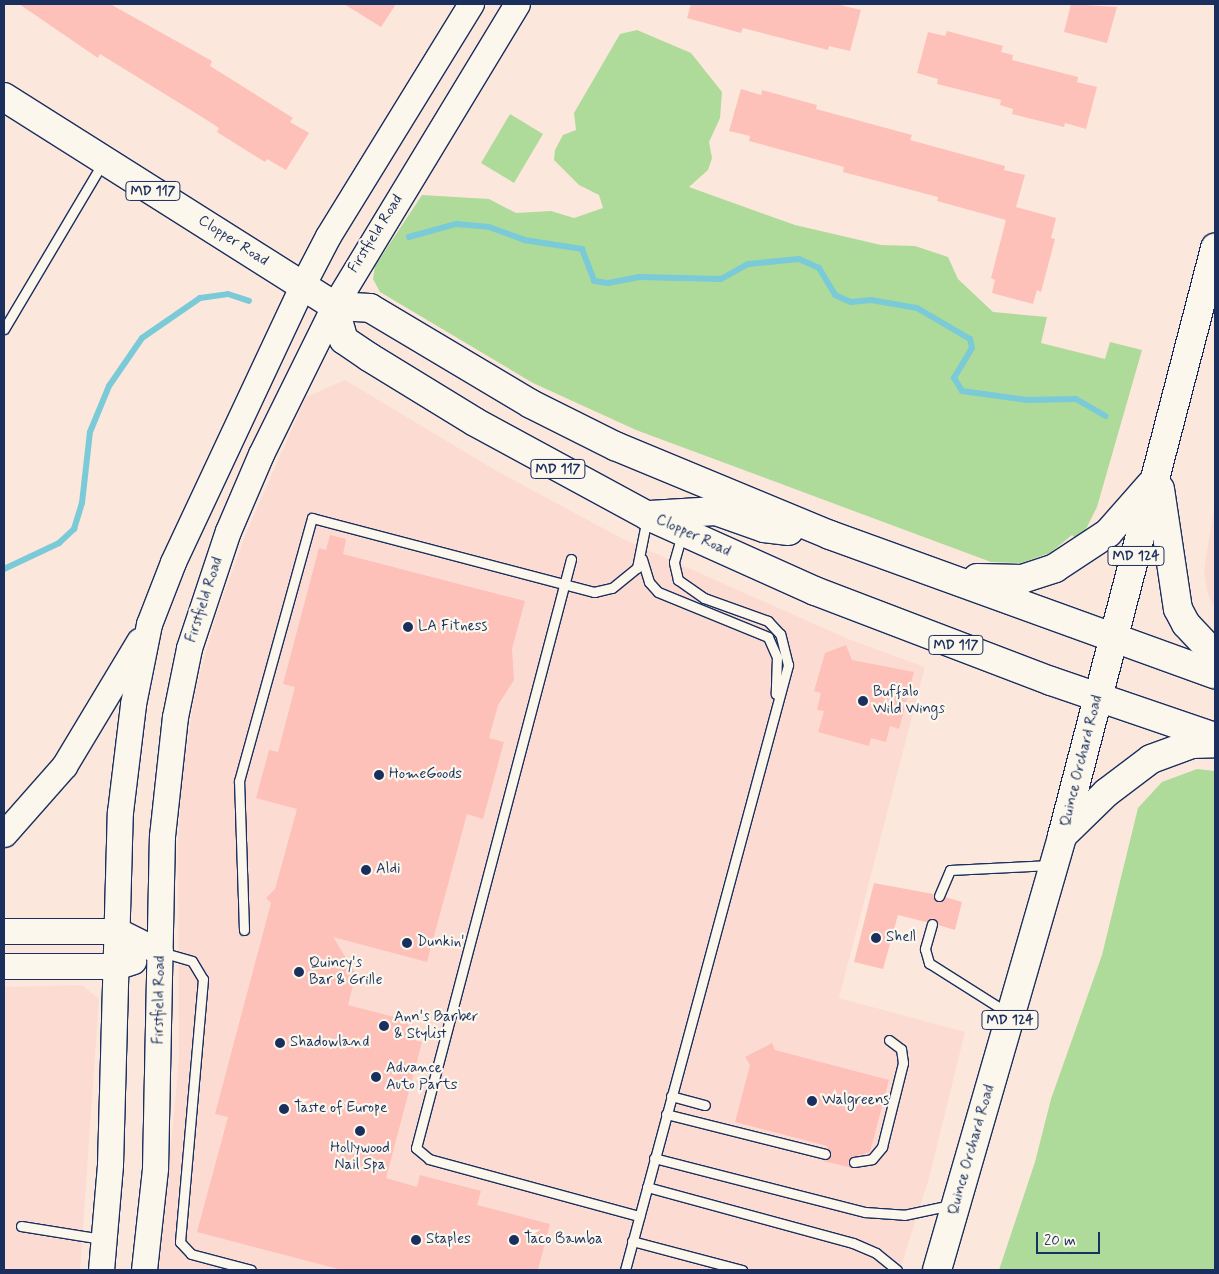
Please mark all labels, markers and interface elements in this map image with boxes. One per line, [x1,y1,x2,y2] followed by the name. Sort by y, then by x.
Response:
[124,180,182,202] road number: MD 117
[345,192,407,276] street label: Firstfield Road
[195,212,271,270] street label: Clopper Road
[529,458,587,480] road number: MD 117
[653,511,733,561] street label: Clopper Road
[1107,544,1165,568] road number: MD 124
[183,555,227,645] street label: Firstfield Road
[418,618,490,636] place label: LA Fitness
[402,621,414,633] marker: LA Fitness
[927,634,985,656] road number: MD 117
[873,683,945,718] place label: Buffalo Wild Wings
[1057,694,1107,828] street label: Quince Orchard Road
[857,695,869,707] marker: Buffalo Wild Wings
[389,766,462,784] place label: HomeGoods
[373,769,385,781] marker: HomeGoods
[376,861,401,879] place label: Aldi
[360,864,372,876] marker: Aldi
[886,929,916,947] place label: Shell
[870,932,882,944] marker: Shell
[417,934,465,952] place label: Dunkin'
[401,937,413,949] marker: Dunkin'
[309,954,383,989] place label: Quincy's Bar & Grille
[150,956,170,1044] street label: Firstfield Road
[293,966,305,978] marker: Quincy's Bar & Grille
[394,1008,478,1043] place label: Ann's Barber & Stylist
[981,1008,1039,1032] road number: MD 124
[378,1020,390,1032] marker: Ann's Barber & Stylist
[290,1034,369,1052] place label: Shadowland
[274,1037,286,1049] marker: Shadowland
[386,1059,455,1094] place label: Advance Auto Parts
[370,1071,382,1083] marker: Advance Auto Parts
[945,1083,999,1217] street label: Quince Orchard Road
[822,1092,889,1110] place label: Walgreens
[806,1095,818,1107] marker: Walgreens
[294,1100,386,1118] place label: Taste of Europe
[278,1103,290,1115] marker: Taste of Europe
[354,1125,366,1137] marker: Hollywood Nail Spa
[330,1139,390,1174] place label: Hollywood Nail Spa
[1039,1222,1103,1254] scale bar
[426,1231,471,1249] place label: Staples
[524,1231,602,1249] place label: Taco Bamba
[1044,1231,1076,1251] text: 20 m
[410,1234,422,1246] marker: Staples
[508,1234,520,1246] marker: Taco Bamba

